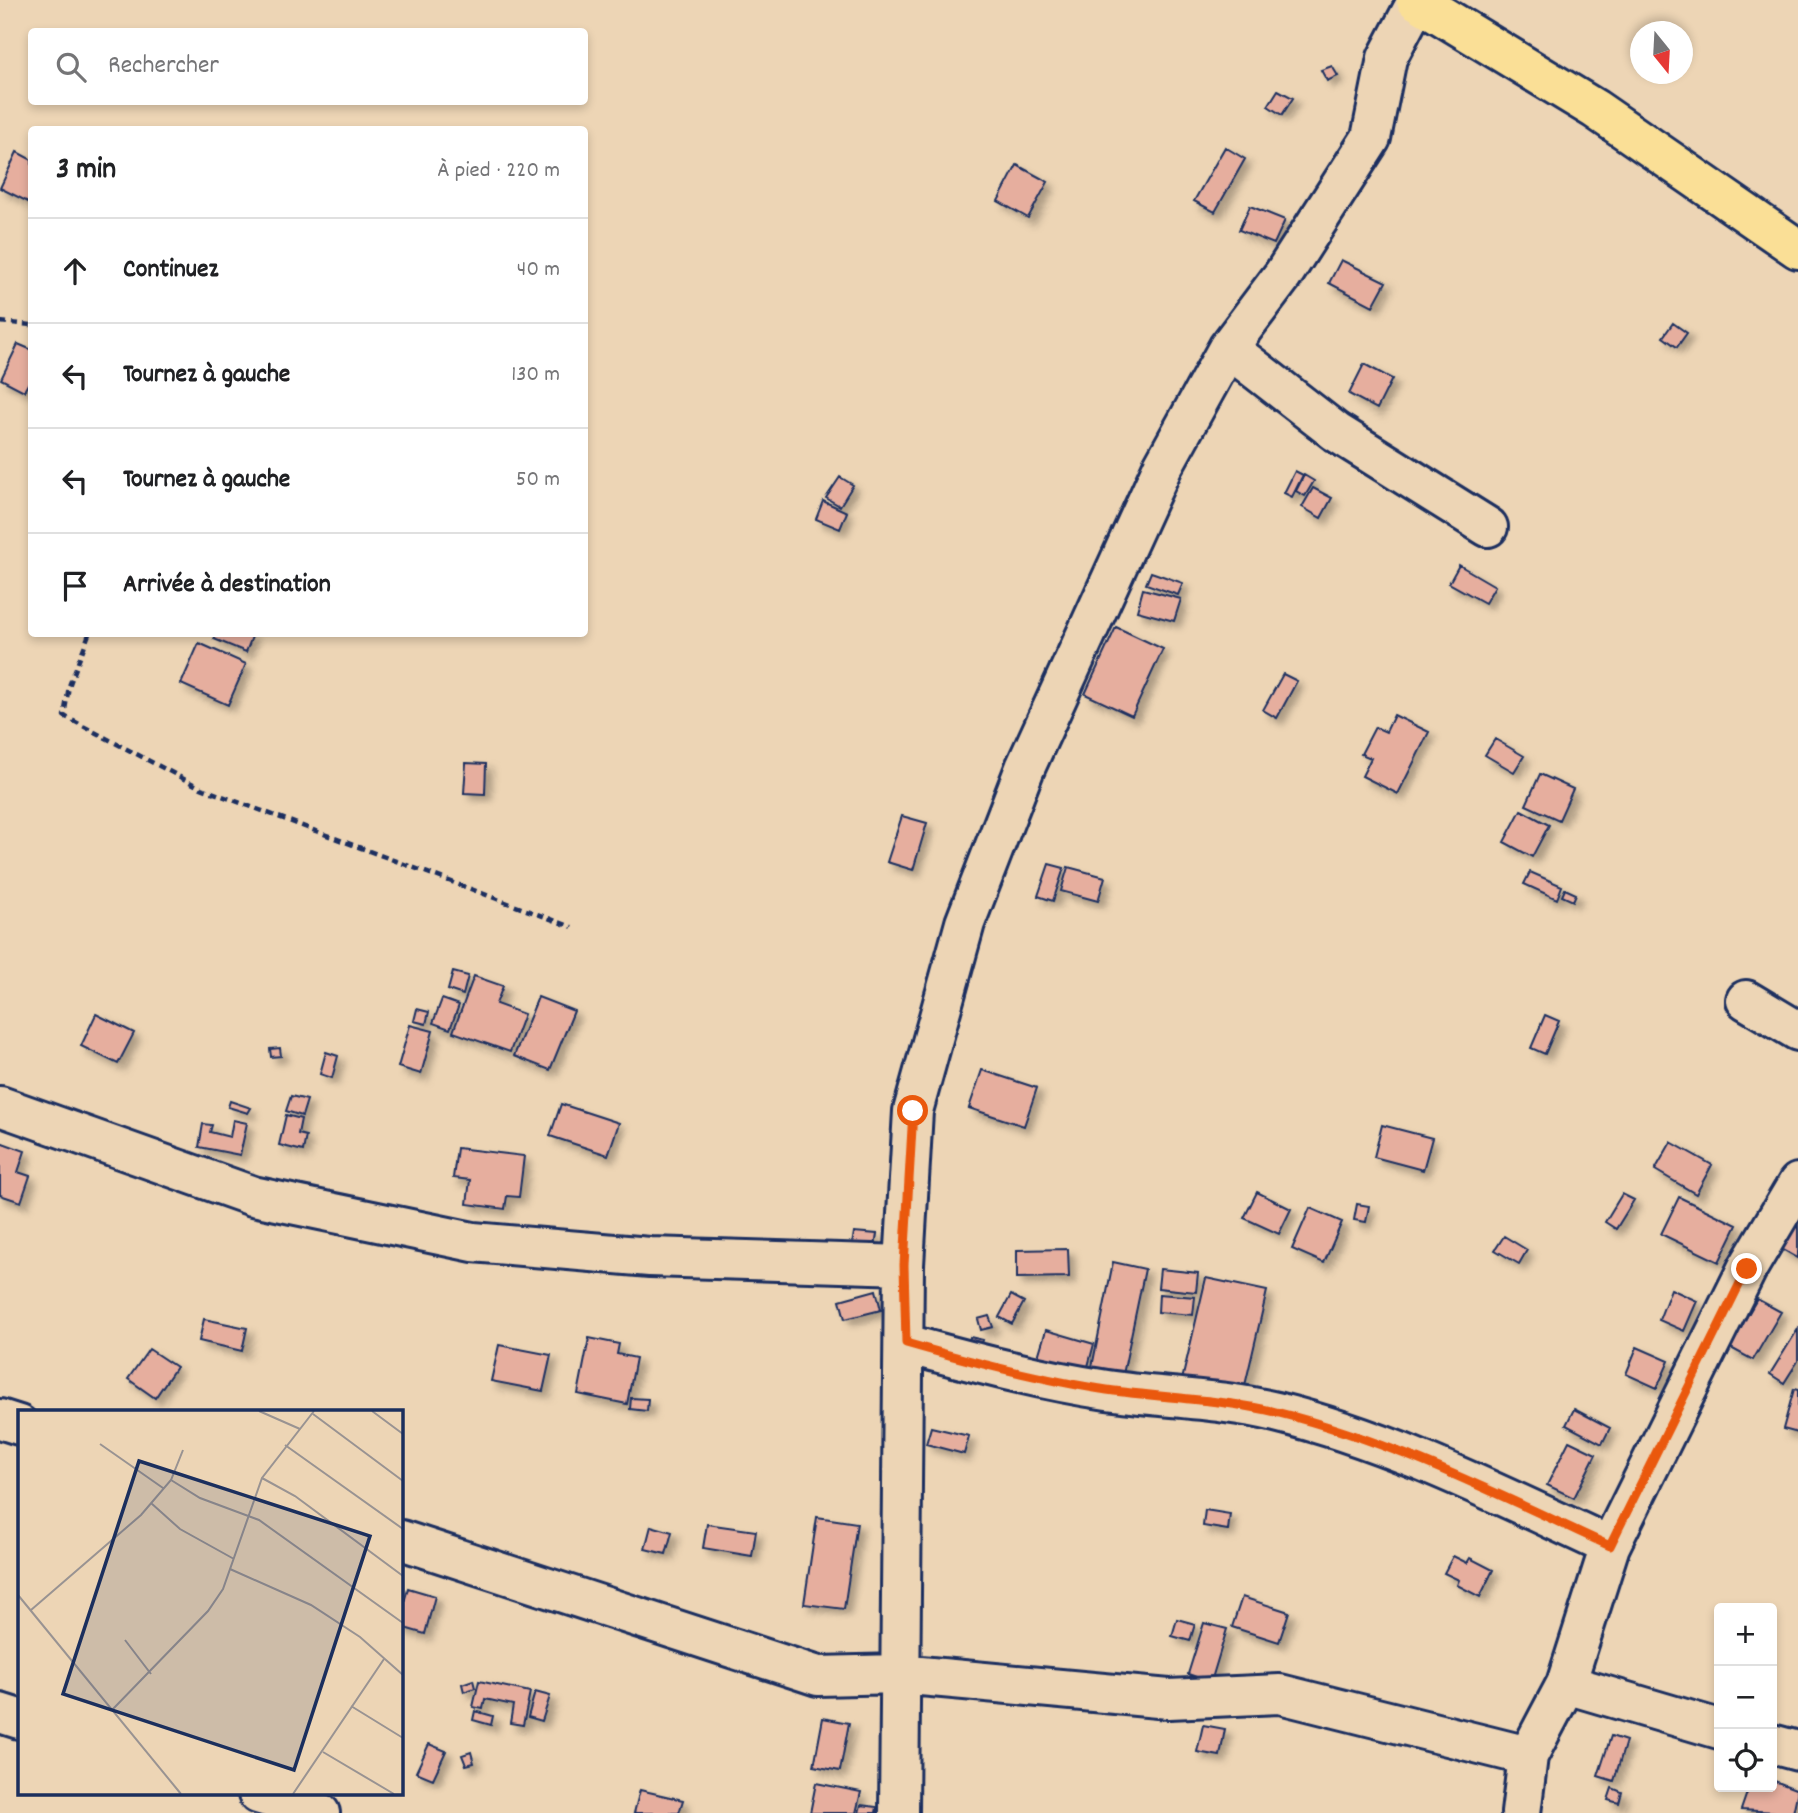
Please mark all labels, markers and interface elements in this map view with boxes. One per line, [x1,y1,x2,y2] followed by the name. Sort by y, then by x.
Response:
[1630,21,1693,84] north arrow
[28,28,588,105] search box
[52,48,90,86] icon: search
[108,48,219,85] text: Rechercher
[56,150,116,193] text: 3 min
[438,155,560,188] text: À pied · 220 m
[56,252,94,290] icon: ahead
[123,252,218,289] text: Continuez
[517,254,560,287] text: 40 m
[56,357,94,395] icon: left
[123,357,290,394] text: Tournez à gauche
[511,359,560,392] text: 130 m
[56,462,94,500] icon: left
[123,462,290,499] text: Tournez à gauche
[516,464,560,497] text: 50 m
[56,567,94,605] icon: arrive
[123,567,331,604] text: Arrivée à destination
[897,1095,928,1126] route start
[1731,1253,1762,1284] route end
[18,1410,402,1796] inset map
[1714,1603,1777,1792] map controls
[1714,1603,1777,1666] button: +
[1714,1666,1777,1729] button: −
[1714,1729,1777,1792] button: locate

